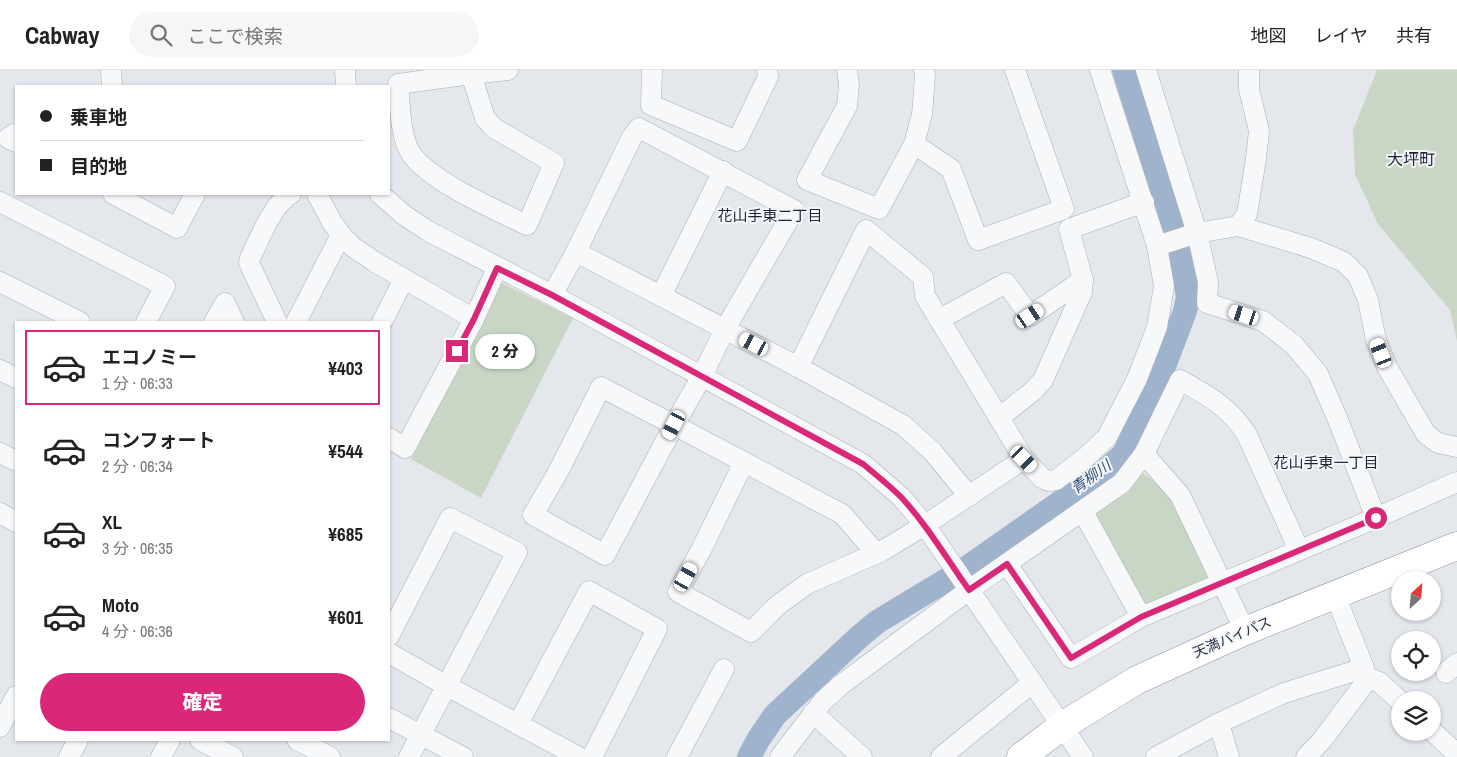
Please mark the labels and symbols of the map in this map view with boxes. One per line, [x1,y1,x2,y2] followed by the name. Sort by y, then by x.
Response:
[1387,148,1435,170] district label: 大坪町
[717,205,823,226] district label: 花山手東二丁目
[1013,301,1046,331] car
[1227,303,1260,327] car
[737,331,770,357] car
[474,334,534,368] callout: 2 分
[1368,336,1393,370] car
[446,340,468,362] route end
[660,408,687,442] car
[1008,443,1039,475] car
[1273,452,1379,473] district label: 花山手東一丁目
[1066,454,1117,498] water label: 青柳川
[1365,507,1387,529] route start
[672,560,699,594] car
[1391,571,1441,621] north arrow
[1190,612,1274,662] street label: 天満バイパス

